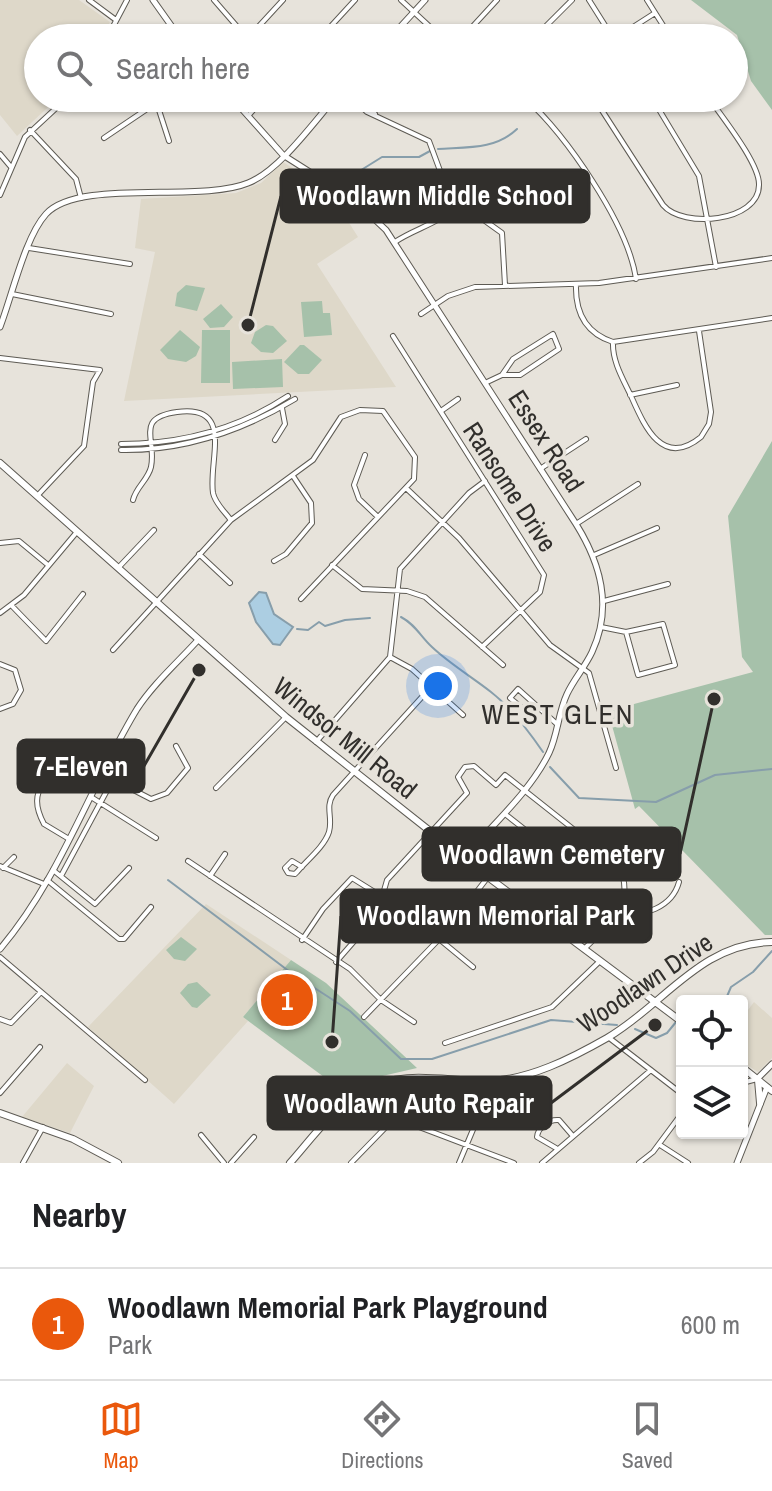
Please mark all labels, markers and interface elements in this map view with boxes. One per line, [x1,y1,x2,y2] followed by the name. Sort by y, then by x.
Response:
[24,24,748,112] search box
[52,46,96,90] icon: search
[116,48,250,88] text: Search here
[281,170,589,222] callout: Woodlawn Middle School
[297,176,573,214] text: Woodlawn Middle School
[500,383,592,498] street label: Essex Road
[455,415,565,558] street label: Ransome Drive
[418,666,458,706] your location
[266,669,424,806] street label: Windsor Mill Road
[482,695,634,733] district label: WEST GLEN
[18,740,144,792] callout: 7-Eleven
[34,747,128,785] text: 7-Eleven
[423,828,680,880] callout: Woodlawn Cemetery
[439,835,665,873] text: Woodlawn Cemetery
[341,890,651,942] callout: Woodlawn Memorial Park
[357,896,635,934] text: Woodlawn Memorial Park
[570,924,719,1041] street label: Woodlawn Drive
[261,970,313,1030] pin: 1
[676,995,748,1139] map controls
[676,995,748,1067] button: locate
[676,1067,748,1139] button: layers
[268,1077,551,1129] callout: Woodlawn Auto Repair
[284,1084,534,1122] text: Woodlawn Auto Repair
[32,1192,127,1238] text: Nearby
[108,1287,548,1327] text: Woodlawn Memorial Park Playground
[52,1307,64,1342] text: 1
[681,1307,740,1342] text: 600 m
[108,1327,152,1362] text: Park
[99,1397,143,1475] tab: Map
[341,1397,424,1475] tab: Directions
[622,1397,673,1475] tab: Saved

